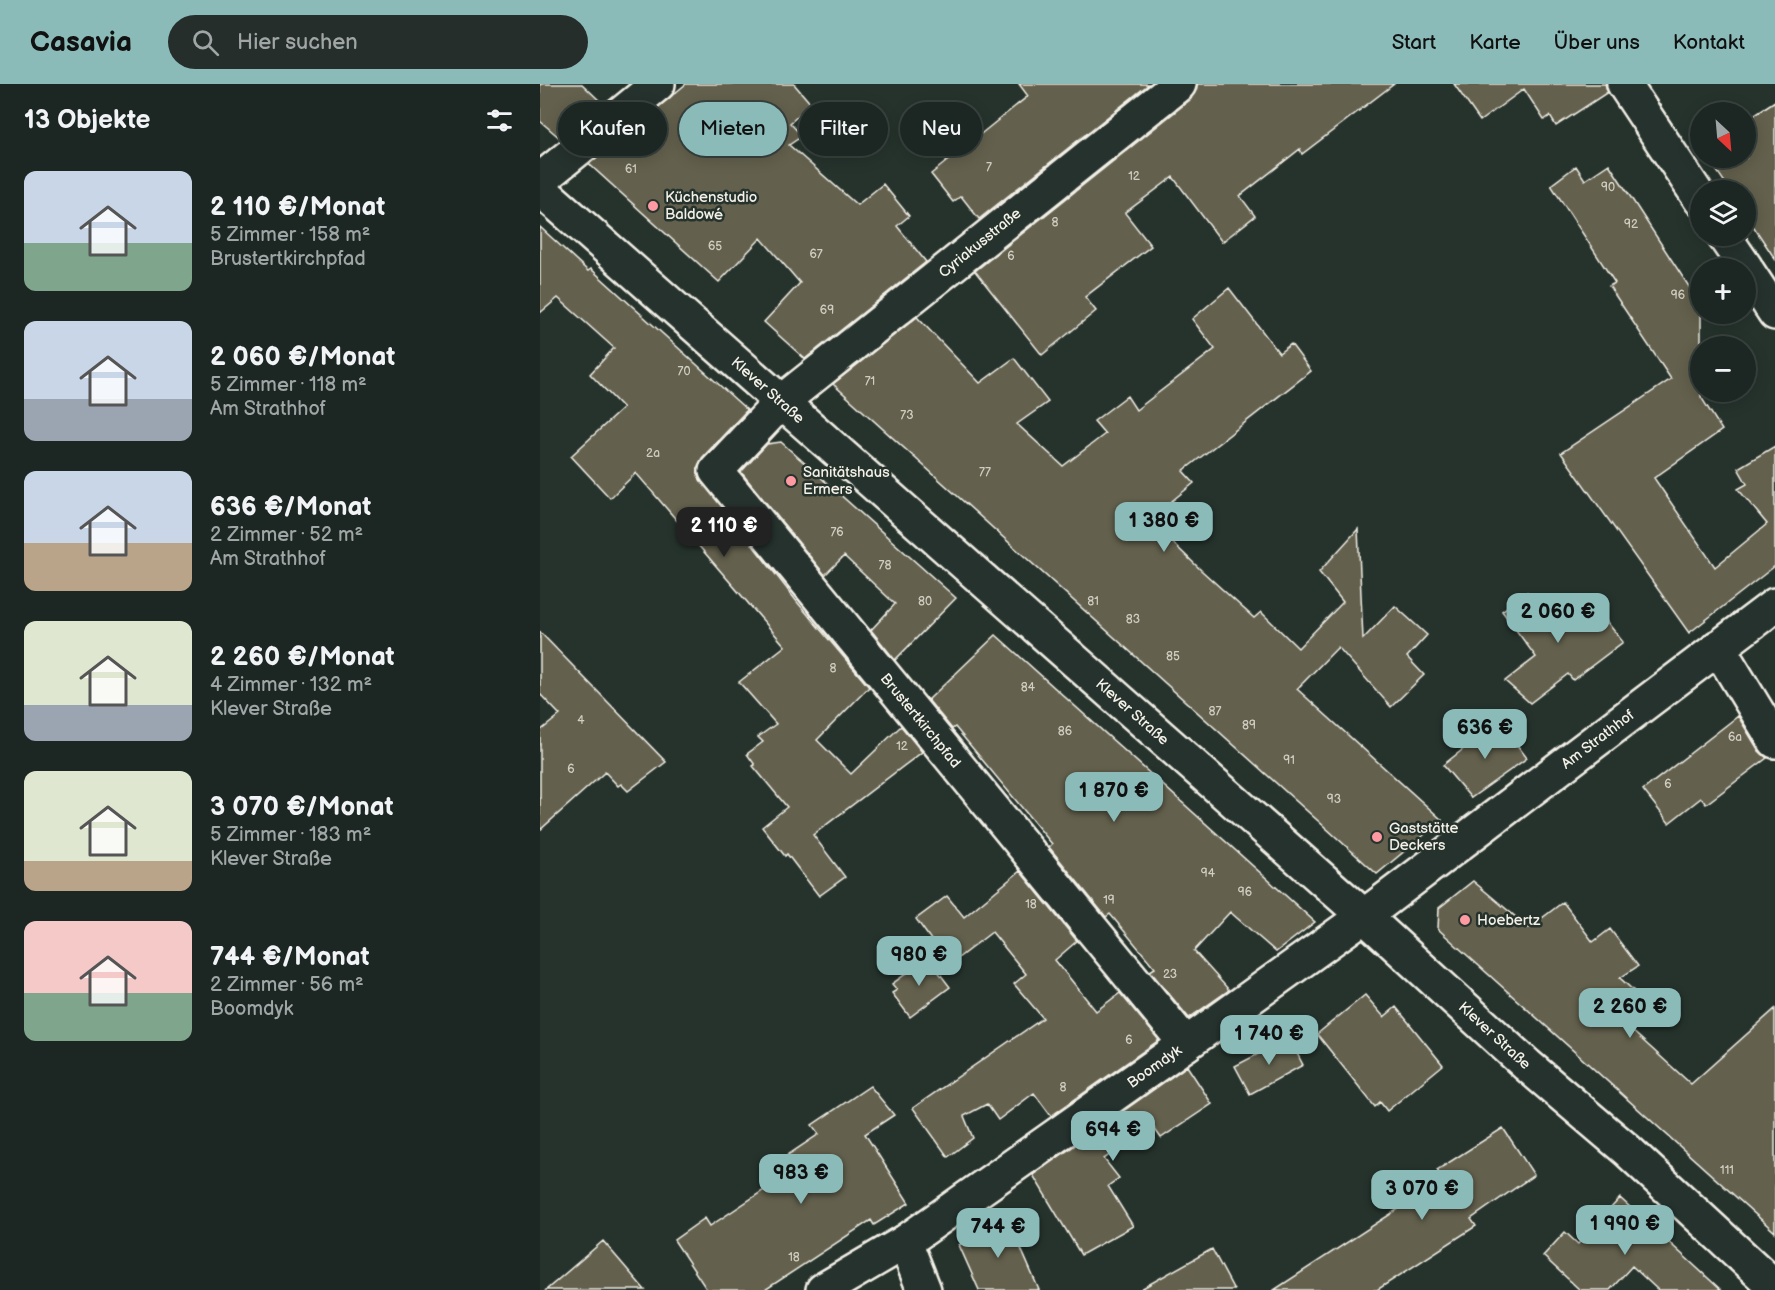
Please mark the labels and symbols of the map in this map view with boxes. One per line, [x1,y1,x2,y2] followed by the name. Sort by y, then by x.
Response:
[1690,102,1756,168] north arrow
[986,160,992,175] house number: 7
[625,162,637,177] house number: 61
[1128,169,1140,184] house number: 12
[1601,180,1615,195] house number: 90
[665,188,757,224] place label: Küchenstudio Baldowé
[646,199,660,213] marker: Küchenstudio Baldowé
[935,204,1025,282] street label: Cyriakusstraße
[1052,215,1059,230] house number: 8
[1624,217,1638,232] house number: 92
[708,239,722,254] house number: 65
[809,247,823,262] house number: 67
[1007,249,1015,264] house number: 6
[1671,288,1685,303] house number: 96
[820,303,834,318] house number: 69
[727,353,809,428] street label: Klever Straße
[678,364,690,379] house number: 70
[865,374,875,389] house number: 71
[900,408,914,423] house number: 73
[646,446,660,461] house number: 2a
[803,463,890,499] place label: Sanitätshaus Ermers
[979,465,991,480] house number: 77
[784,474,798,488] marker: Sanitätshaus Ermers
[1109,502,1219,553] pin: 1 380 €
[669,507,779,558] pin: 2 110 €
[830,525,844,540] house number: 76
[879,558,891,573] house number: 78
[1503,593,1613,644] pin: 2 060 €
[918,594,932,609] house number: 80
[1087,594,1099,609] house number: 81
[1126,612,1140,627] house number: 83
[1166,649,1180,664] house number: 85
[830,661,837,676] house number: 8
[876,669,965,772] street label: Brustertkirchpfad
[1092,674,1173,749] street label: Klever Straße
[1021,680,1036,695] house number: 84
[1209,704,1222,719] house number: 87
[1557,705,1638,773] street label: Am Strathhof
[1443,709,1527,760] pin: 636 €
[577,713,585,728] house number: 4
[1242,718,1256,733] house number: 89
[1058,724,1072,739] house number: 86
[1728,730,1742,745] house number: 6a
[896,739,908,754] house number: 12
[1283,753,1295,768] house number: 91
[567,762,575,777] house number: 6
[1059,772,1169,823] pin: 1 870 €
[1664,777,1672,792] house number: 6
[1327,792,1341,807] house number: 93
[1389,819,1458,855] place label: Gaststätte Deckers
[1370,830,1384,844] marker: Gaststätte Deckers
[1201,866,1216,881] house number: 94
[1238,885,1252,900] house number: 96
[1103,893,1115,908] house number: 19
[1025,897,1037,912] house number: 18
[1477,911,1541,930] place label: Hoebertz
[1458,913,1472,927] marker: Hoebertz
[877,936,961,987] pin: 980 €
[1163,967,1177,982] house number: 23
[1575,988,1685,1039] pin: 2 260 €
[1455,998,1535,1073] street label: Klever Straße
[1214,1015,1324,1066] pin: 1 740 €
[1125,1033,1133,1048] house number: 6
[1123,1040,1186,1092] street label: Boomdyk
[1060,1080,1067,1095] house number: 8
[1071,1111,1155,1162] pin: 694 €
[759,1154,843,1205] pin: 983 €
[1720,1163,1734,1178] house number: 111
[1367,1170,1477,1221] pin: 3 070 €
[1570,1205,1680,1256] pin: 1 990 €
[956,1208,1040,1259] pin: 744 €
[788,1250,800,1265] house number: 18

